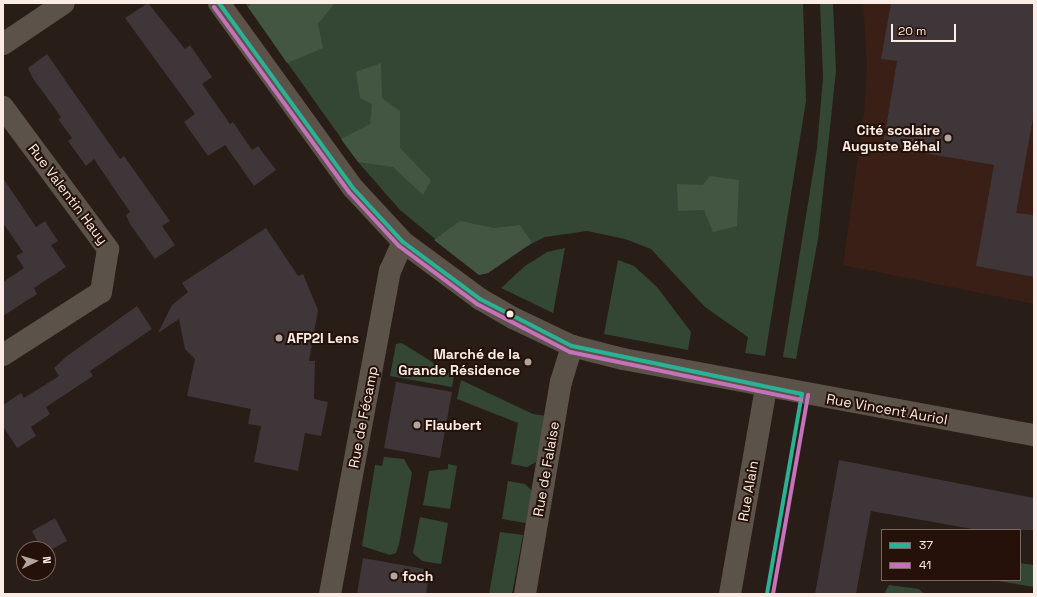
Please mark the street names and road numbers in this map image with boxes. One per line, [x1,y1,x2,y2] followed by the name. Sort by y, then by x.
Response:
[25,140,111,248] street label: Rue Valentin Hauy
[345,365,381,469] street label: Rue de Fécamp
[825,390,949,428] street label: Rue Vincent Auriol
[529,420,563,518] street label: Rue de Falaise
[734,459,762,523] street label: Rue Alain

